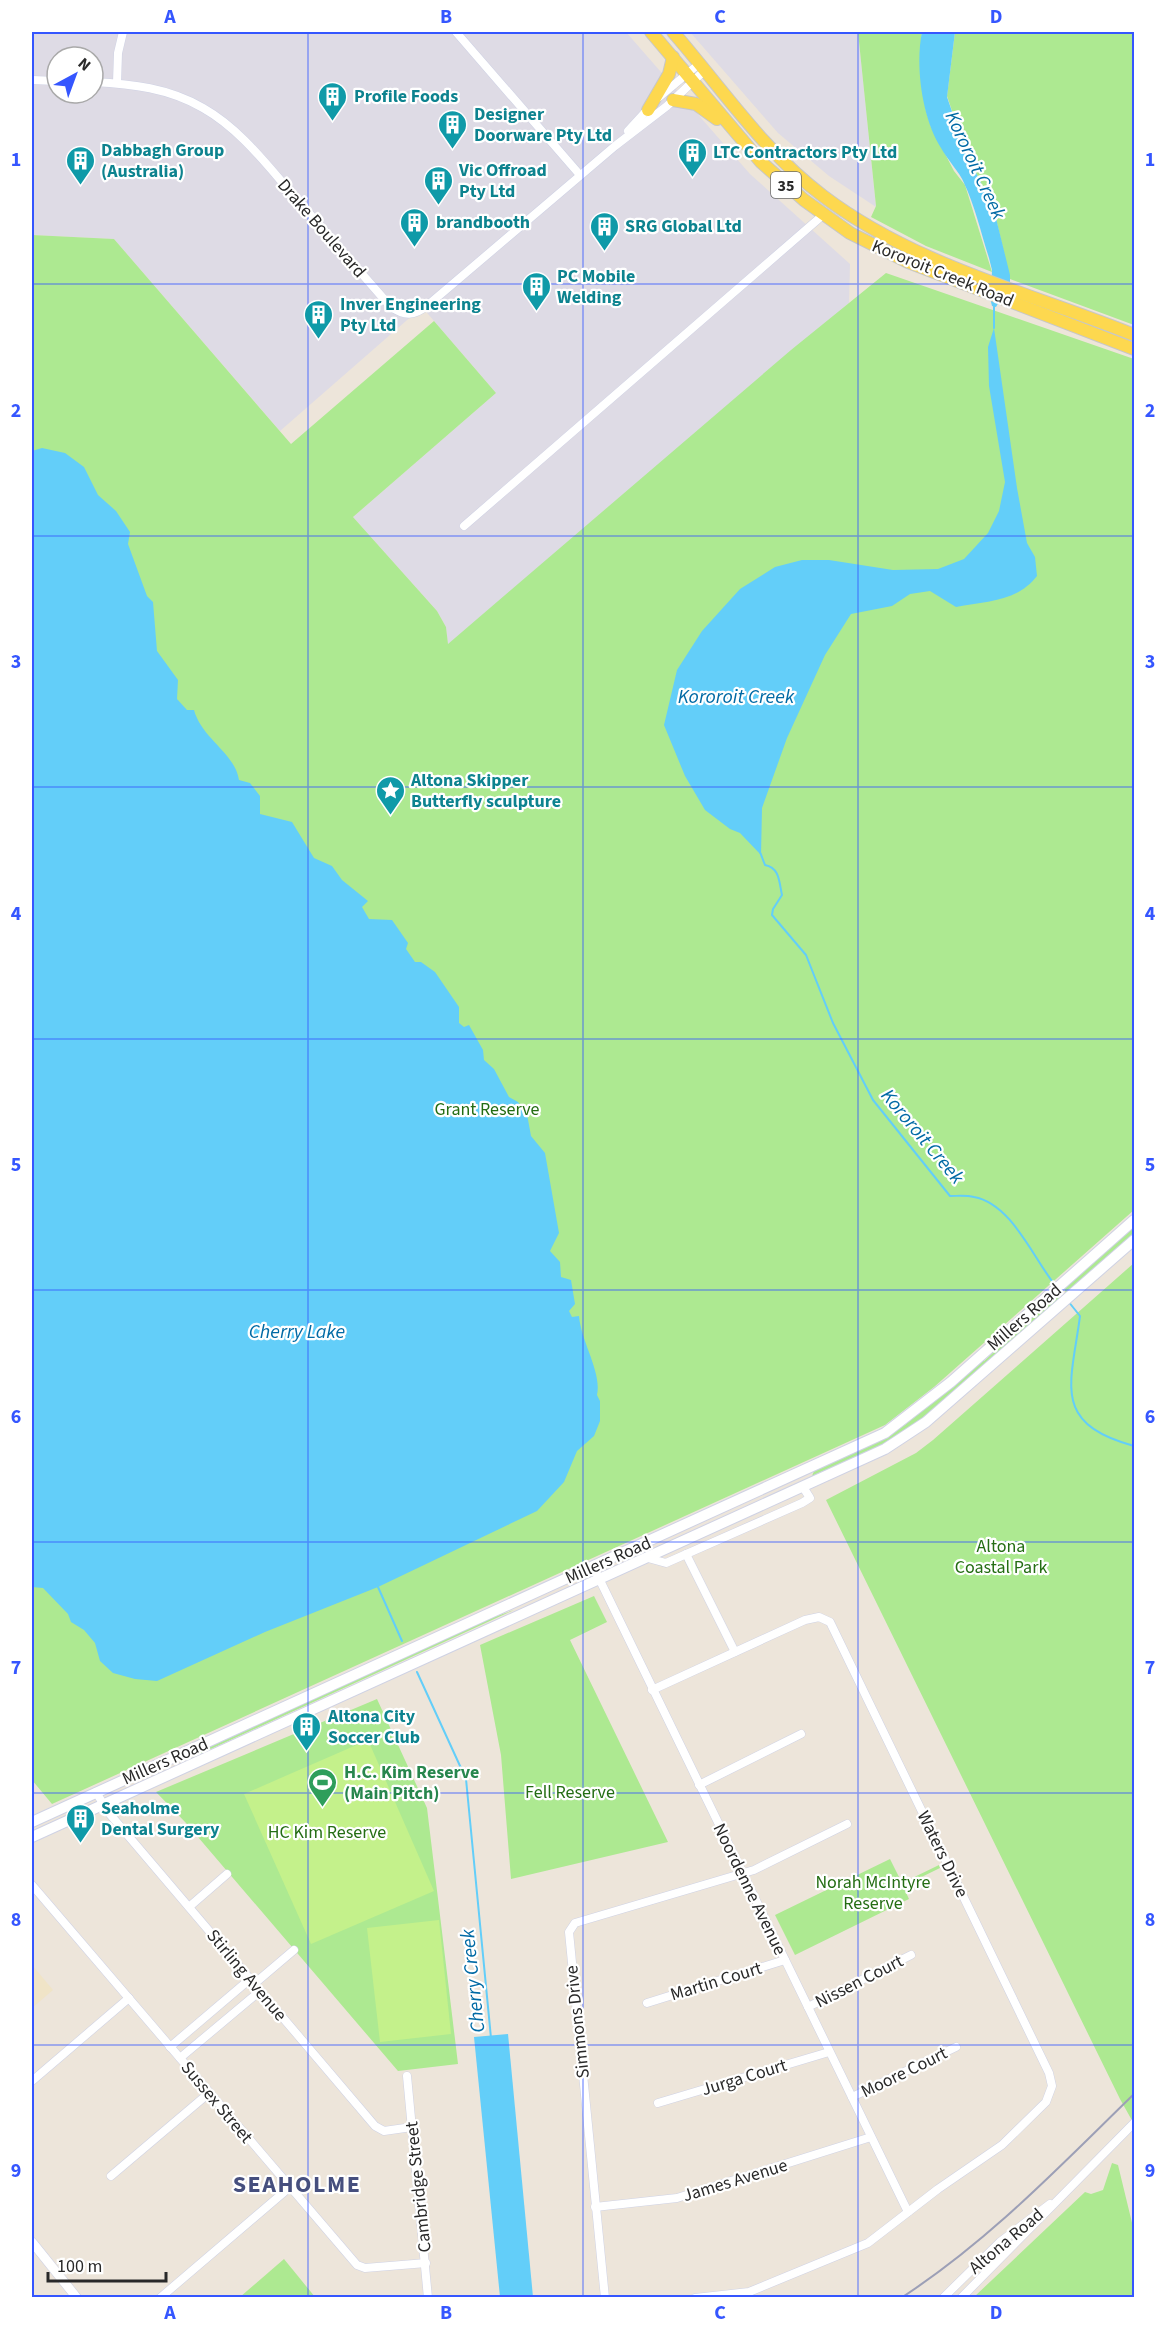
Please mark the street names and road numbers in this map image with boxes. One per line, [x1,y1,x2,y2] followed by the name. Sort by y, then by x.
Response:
[771,172,801,198] road number: 35
[272,173,372,283] street label: Drake Boulevard
[868,234,1018,313] street label: Kororoit Creek Road
[982,1278,1067,1357] street label: Millers Road
[561,1530,655,1591] street label: Millers Road
[118,1731,212,1792] street label: Millers Road
[911,1807,974,1902] street label: Waters Drive
[707,1819,792,1959] street label: Noordenne Avenue
[201,1924,293,2027] street label: Stirling Avenue
[811,1949,908,2014] street label: Nissen Court
[667,1956,765,2007] street label: Martin Court
[559,1964,596,2080] street label: Simmons Drive
[857,2041,952,2104] street label: Moore Court
[698,2053,790,2102] street label: Jurga Court
[175,2056,258,2149] street label: Sussex Street
[399,2120,438,2254] street label: Cambridge Street
[680,2153,791,2208] street label: James Avenue
[963,2203,1049,2280] street label: Altona Road

